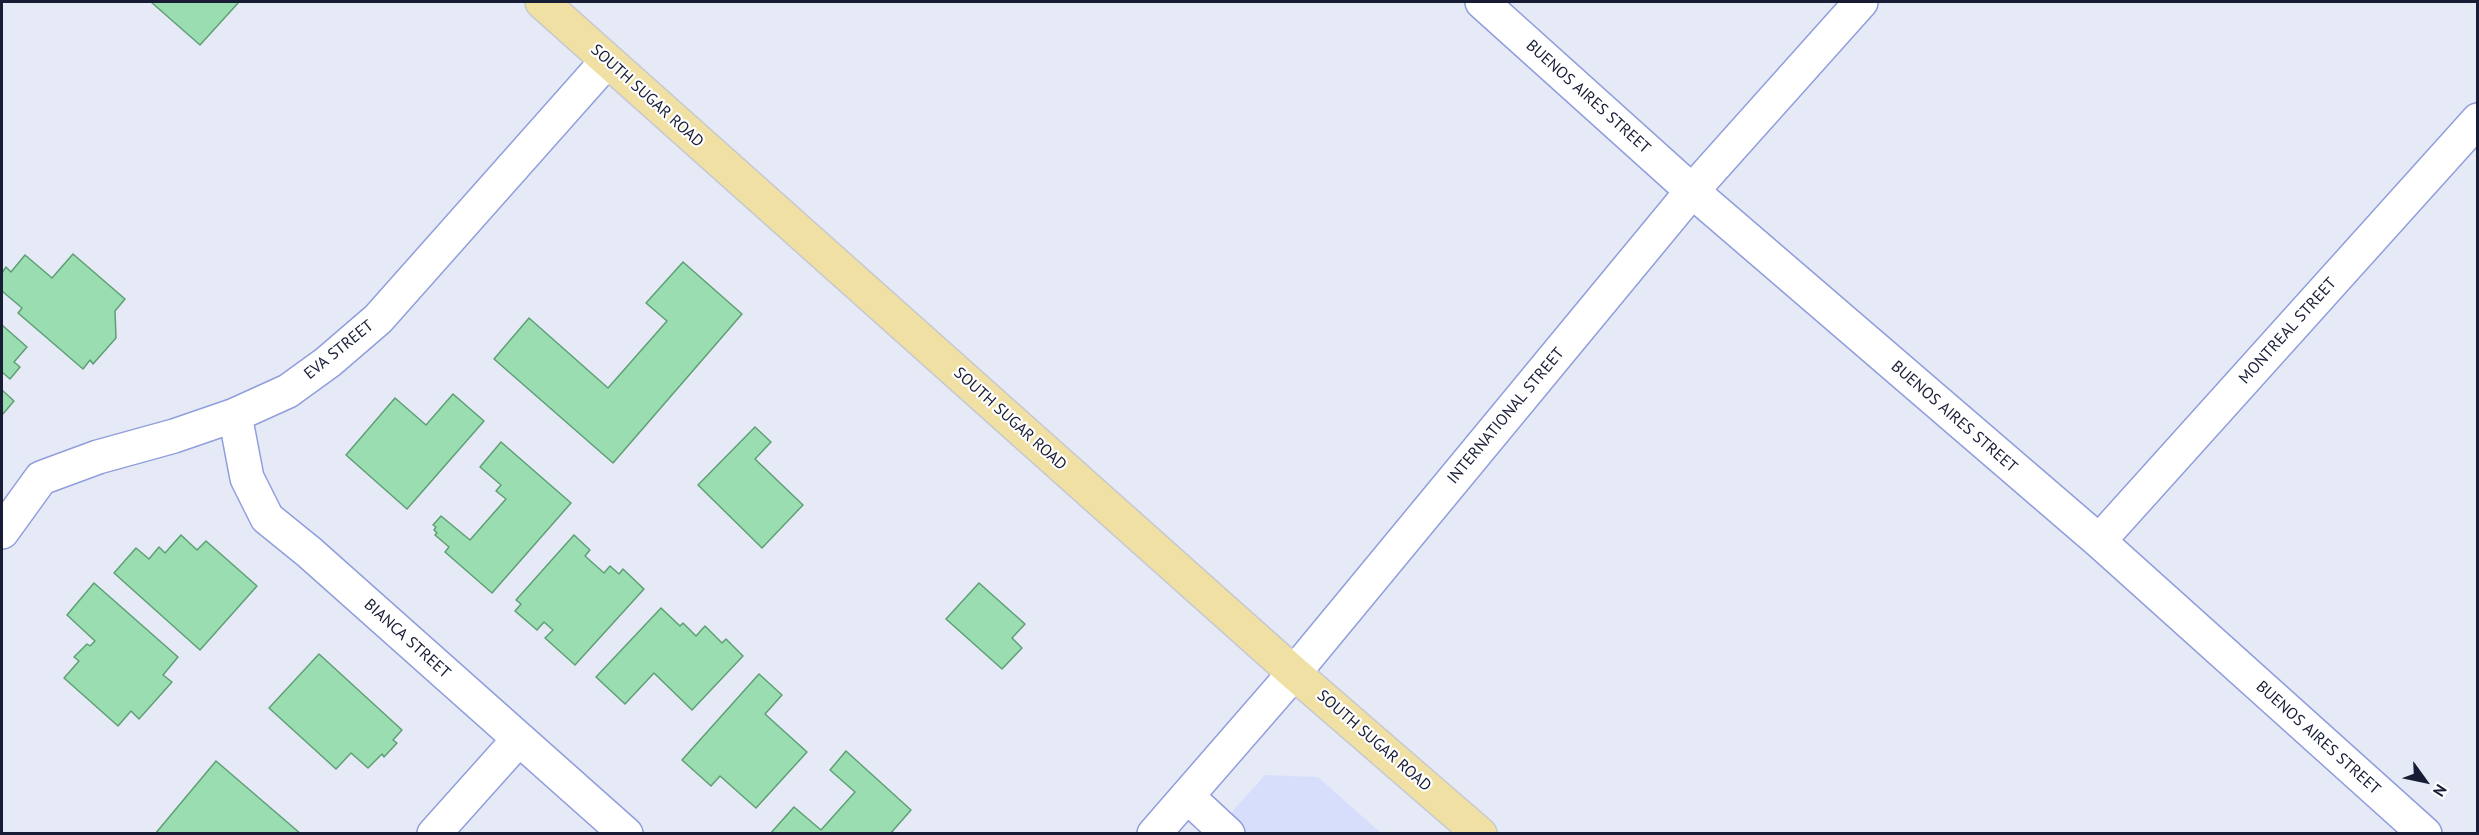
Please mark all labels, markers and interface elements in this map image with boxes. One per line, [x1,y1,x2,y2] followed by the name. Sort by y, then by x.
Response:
[1522,36,1654,158] street label: BUENOS AIRES STREET
[587,40,707,152] street label: SOUTH SUGAR ROAD
[2235,274,2341,388] street label: MONTREAL STREET
[301,316,377,384] street label: EVA STREET
[1444,344,1568,488] street label: INTERNATIONAL STREET
[1887,357,2021,477] street label: BUENOS AIRES STREET
[950,363,1070,475] street label: SOUTH SUGAR ROAD
[360,595,454,683] street label: BIANCA STREET
[2252,677,2384,799] street label: BUENOS AIRES STREET
[1313,686,1435,796] street label: SOUTH SUGAR ROAD
[2395,751,2455,811] north arrow
[2429,781,2451,801] text: N

